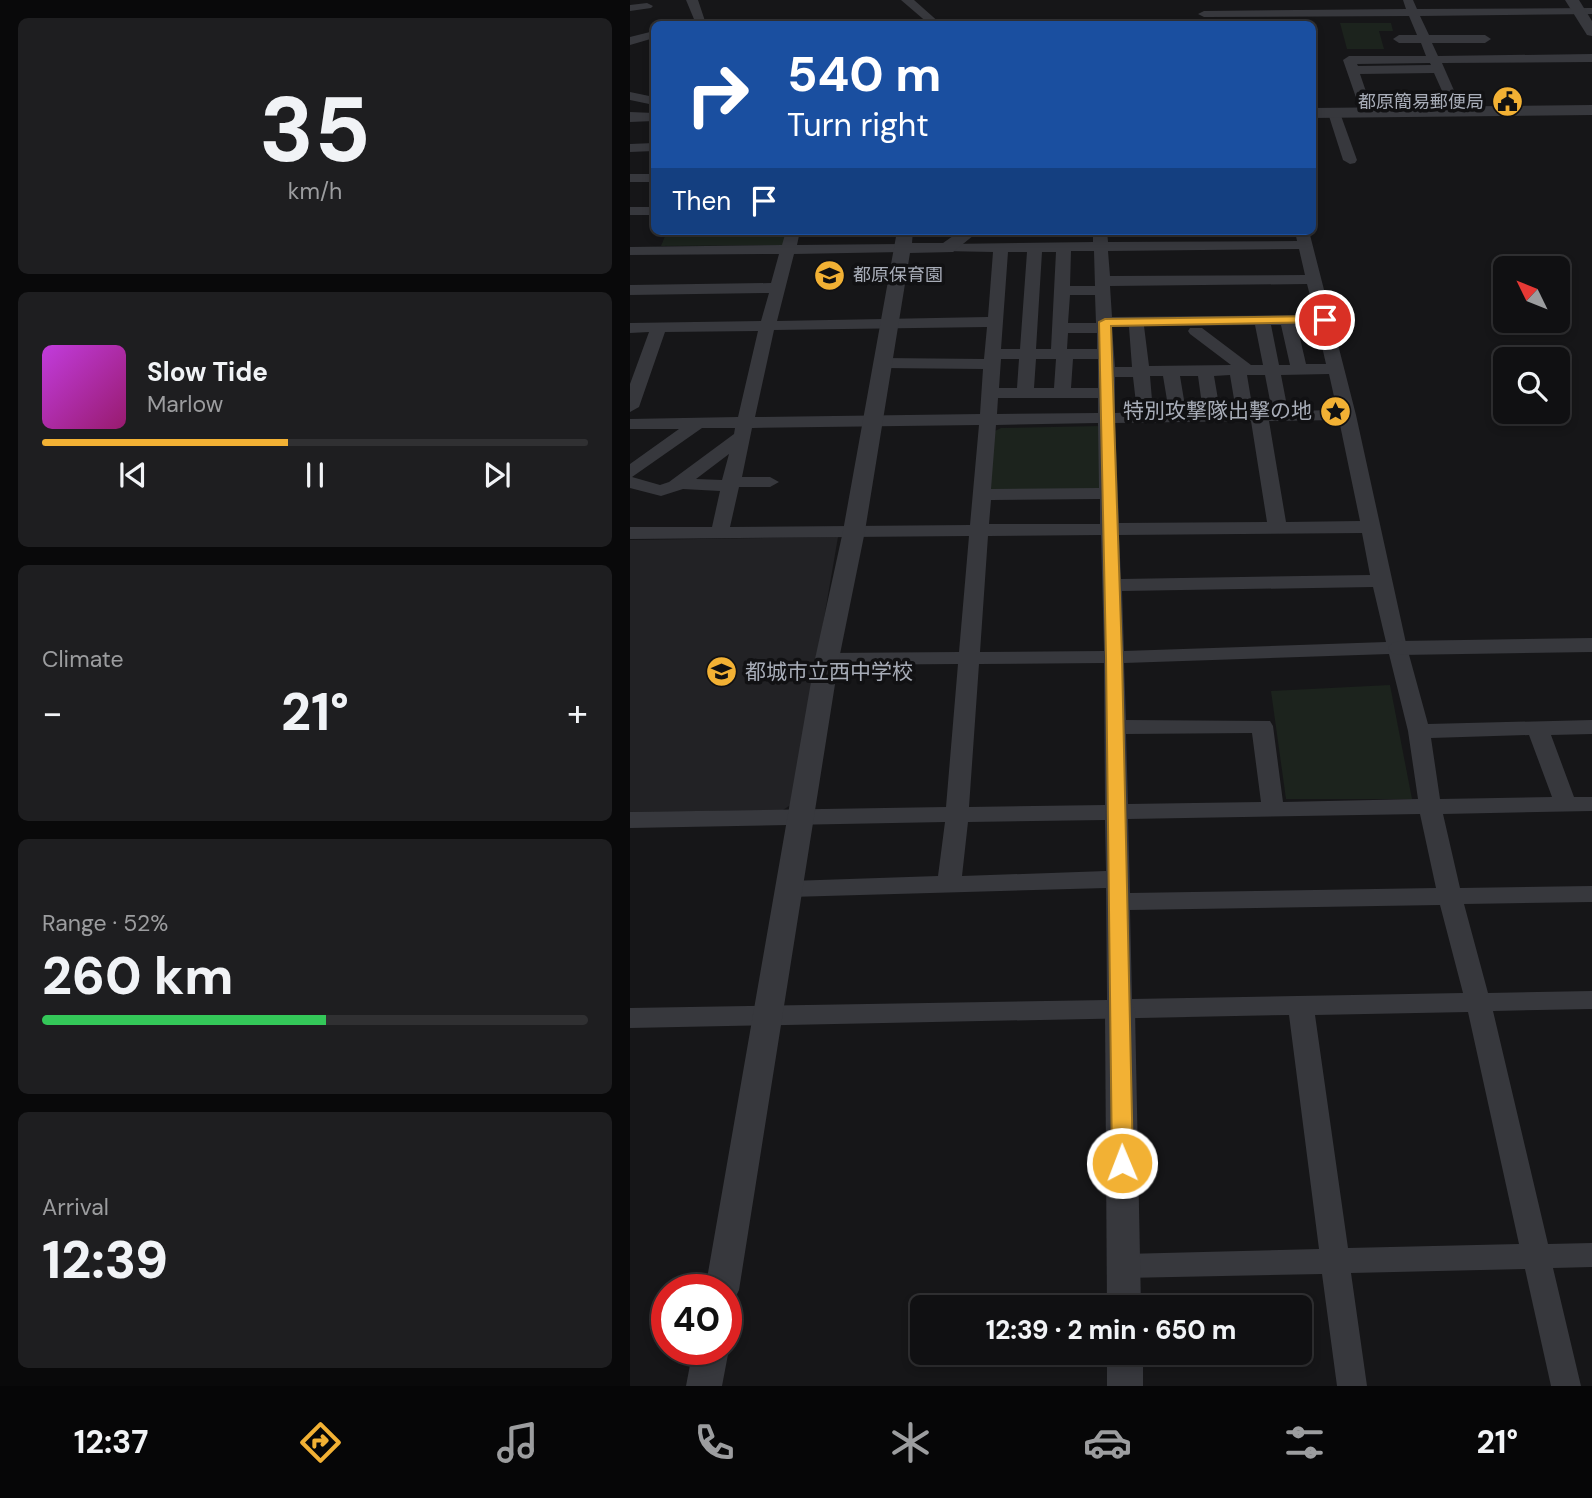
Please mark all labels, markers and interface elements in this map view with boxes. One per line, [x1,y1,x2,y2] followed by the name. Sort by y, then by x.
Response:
[787,42,941,106] text: 540 m
[672,49,763,140] icon: right
[259,71,371,189] text: 35
[1490,85,1524,119] public building icon: 都原簡易郵便局
[1358,90,1484,114] place label: 都原簡易郵便局
[787,104,929,146] text: Turn right
[288,176,342,206] text: km/h
[745,182,783,220] icon: arrive
[672,184,731,218] text: Then
[1493,256,1570,332] north arrow
[1493,256,1570,424] map controls
[813,258,847,292] school or university icon: 都原保育園
[853,263,943,287] place label: 都原保育園
[1295,290,1355,350] pin
[1306,301,1344,339] icon: arrive
[1493,347,1570,424] button: search
[147,355,268,389] text: Slow Tide
[147,389,223,419] text: Marlow
[1318,394,1352,428] place icon: 特別攻撃隊出撃の地
[1123,397,1312,425] place label: 特別攻撃隊出撃の地
[114,456,152,494] icon: previous
[296,456,334,494] icon: pause
[478,456,516,494] icon: next
[42,644,124,674] text: Climate
[705,655,739,689] school or university icon: 都城市立西中学校
[745,658,913,686] place label: 都城市立西中学校
[281,678,349,746] text: 21°
[42,688,63,738] text: −
[567,688,588,738] text: +
[42,908,168,938] text: Range · 52%
[42,942,234,1010] text: 260 km
[1085,1126,1159,1200] position arrow
[42,1192,109,1222] text: Arrival
[42,1226,168,1294] text: 12:39
[651,1274,742,1365] speed limit sign: 40
[986,1313,1236,1347] text: 12:39 · 2 min · 650 m
[296,1418,345,1467] icon: directions
[493,1418,542,1467] icon: music
[690,1418,739,1467] icon: phone
[886,1418,935,1467] icon: climate
[1083,1418,1132,1467] icon: car
[1280,1418,1329,1467] icon: filters
[74,1421,148,1463] text: 12:37
[1476,1421,1518,1463] text: 21°

